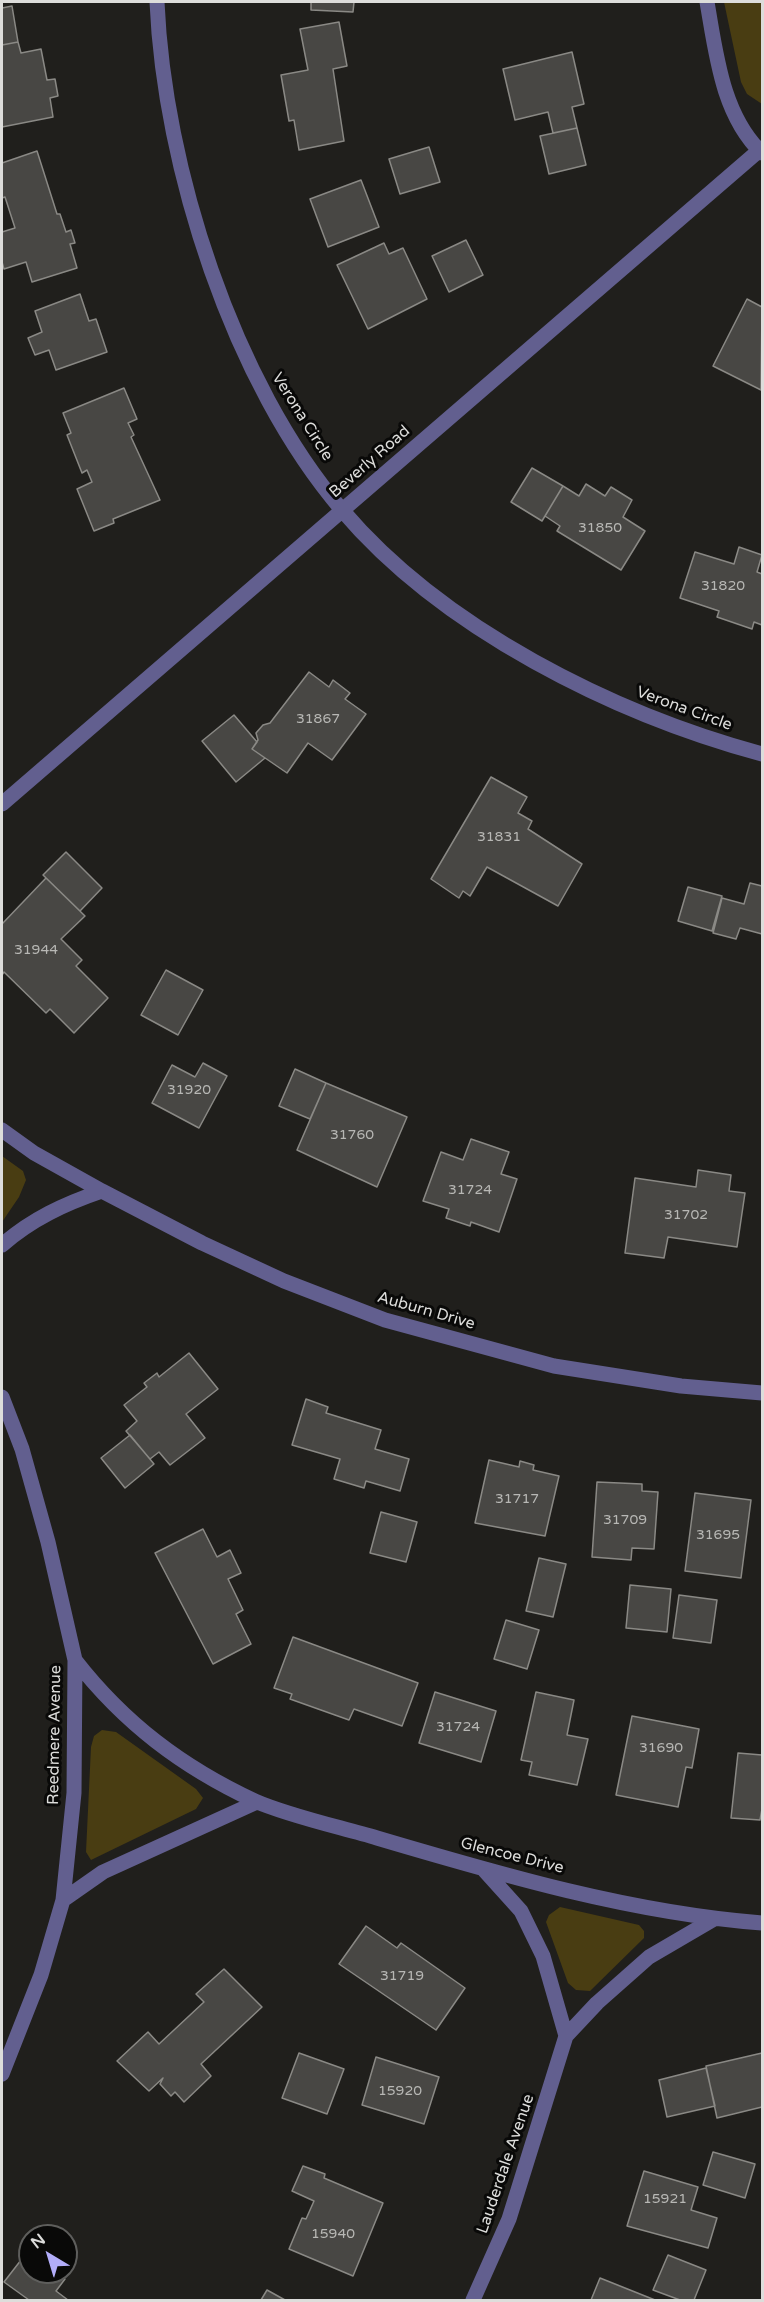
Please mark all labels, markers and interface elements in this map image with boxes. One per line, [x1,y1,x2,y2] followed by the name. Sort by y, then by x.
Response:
[267,369,337,465] street label: Verona Circle
[326,422,414,502] street label: Beverly Road
[578,520,622,536] house number: 31850
[701,578,745,594] house number: 31820
[634,683,734,735] street label: Verona Circle
[296,711,340,727] house number: 31867
[477,829,521,845] house number: 31831
[14,942,58,958] house number: 31944
[167,1082,211,1098] house number: 31920
[330,1127,374,1143] house number: 31760
[448,1182,492,1198] house number: 31724
[664,1207,708,1223] house number: 31702
[375,1288,477,1334] street label: Auburn Drive
[495,1491,539,1507] house number: 31717
[603,1512,647,1528] house number: 31709
[696,1527,740,1543] house number: 31695
[44,1665,66,1805] street label: Reedmere Avenue
[436,1719,480,1735] house number: 31724
[639,1740,683,1756] house number: 31690
[458,1834,566,1878] street label: Glencoe Drive
[380,1968,424,1984] house number: 31719
[378,2083,422,2099] house number: 15920
[473,2092,539,2236] street label: Lauderdale Avenue
[643,2191,687,2207] house number: 15921
[18,2224,78,2284] north arrow
[311,2226,355,2242] house number: 15940
[27,2230,49,2253] text: N

